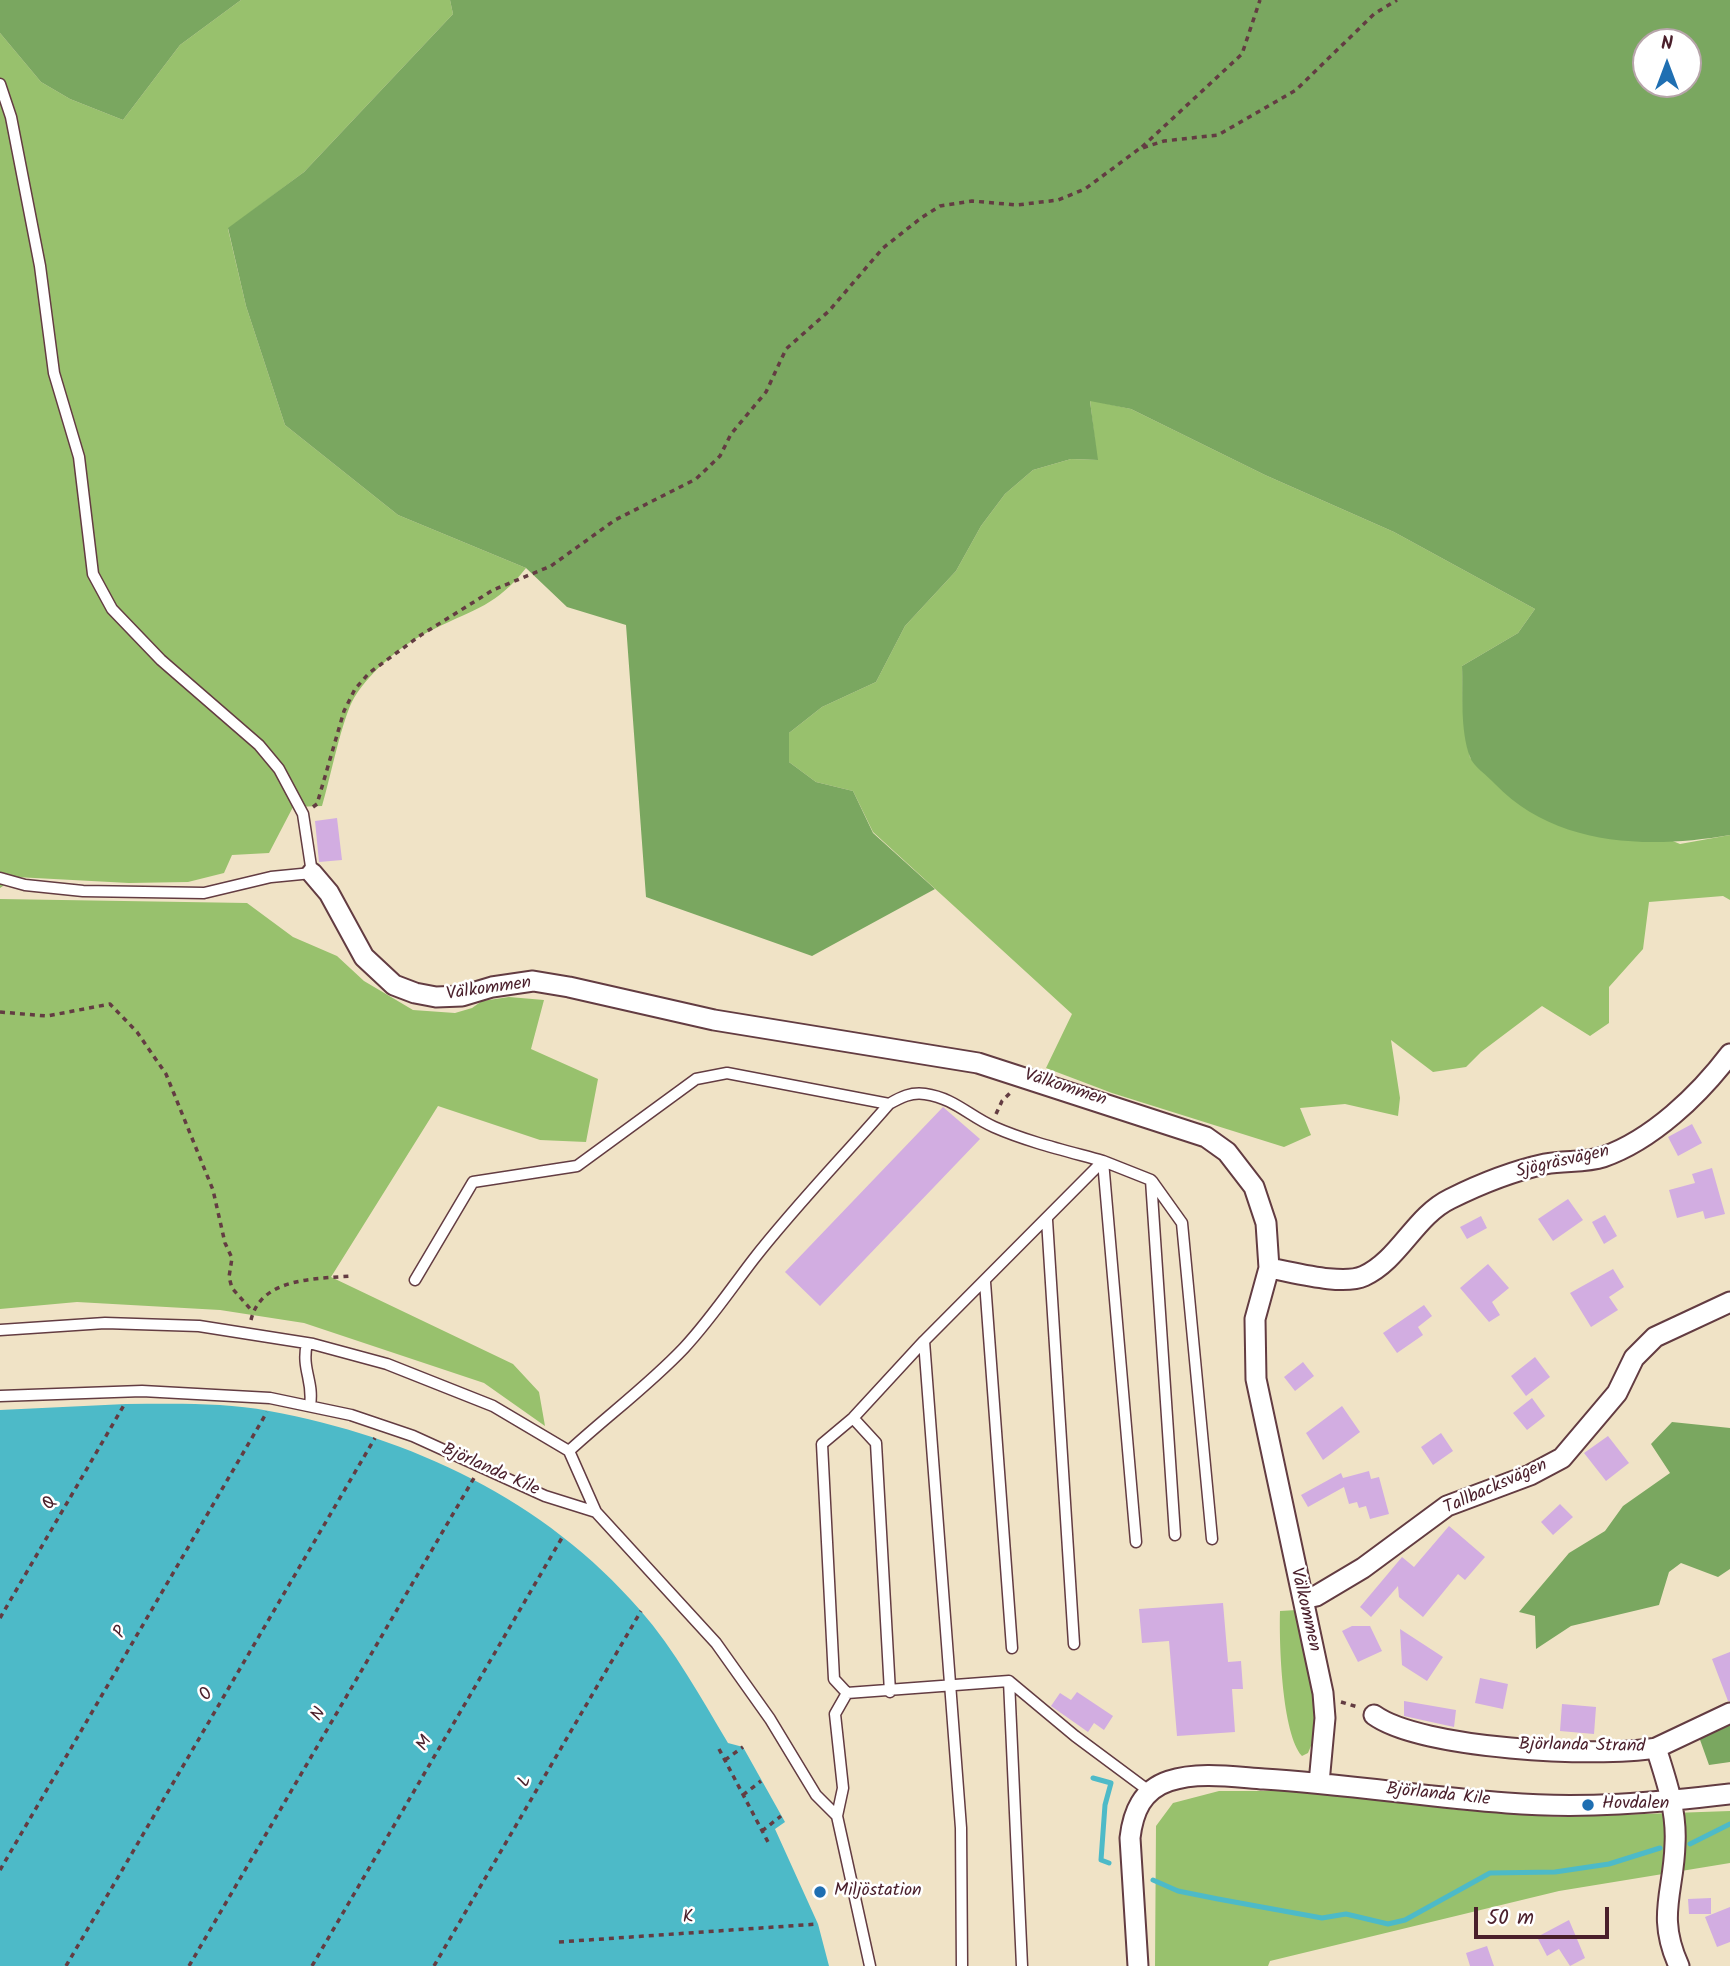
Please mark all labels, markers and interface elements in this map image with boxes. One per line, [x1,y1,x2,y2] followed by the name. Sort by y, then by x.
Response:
[1632,28,1702,98] north arrow
[1661,29,1673,59] text: N
[445,973,533,1007] street label: Välkommen
[1021,1066,1109,1112] street label: Välkommen
[1514,1142,1612,1184] street label: Sjögräsvägen
[438,1440,542,1502] street label: Björlanda Kile
[1441,1456,1551,1520] street label: Tallbacksvägen
[39,1494,63,1514] street label: Q
[1284,1566,1324,1654] street label: Välkommen
[110,1623,134,1643] street label: P
[196,1685,220,1705] street label: O
[308,1704,332,1726] street label: N
[413,1732,439,1756] street label: M
[1518,1735,1646,1759] street label: Björlanda Strand
[514,1772,538,1792] street label: L
[1385,1780,1491,1812] street label: Björlanda Kile
[1602,1794,1669,1816] place label: Hovdalen
[1580,1797,1596,1813] marker: Hovdalen
[834,1881,922,1903] place label: Miljöstation
[812,1884,828,1900] marker: Miljöstation
[1478,1892,1613,1936] scale bar
[1487,1902,1534,1935] text: 50 m
[682,1908,694,1930] street label: K

